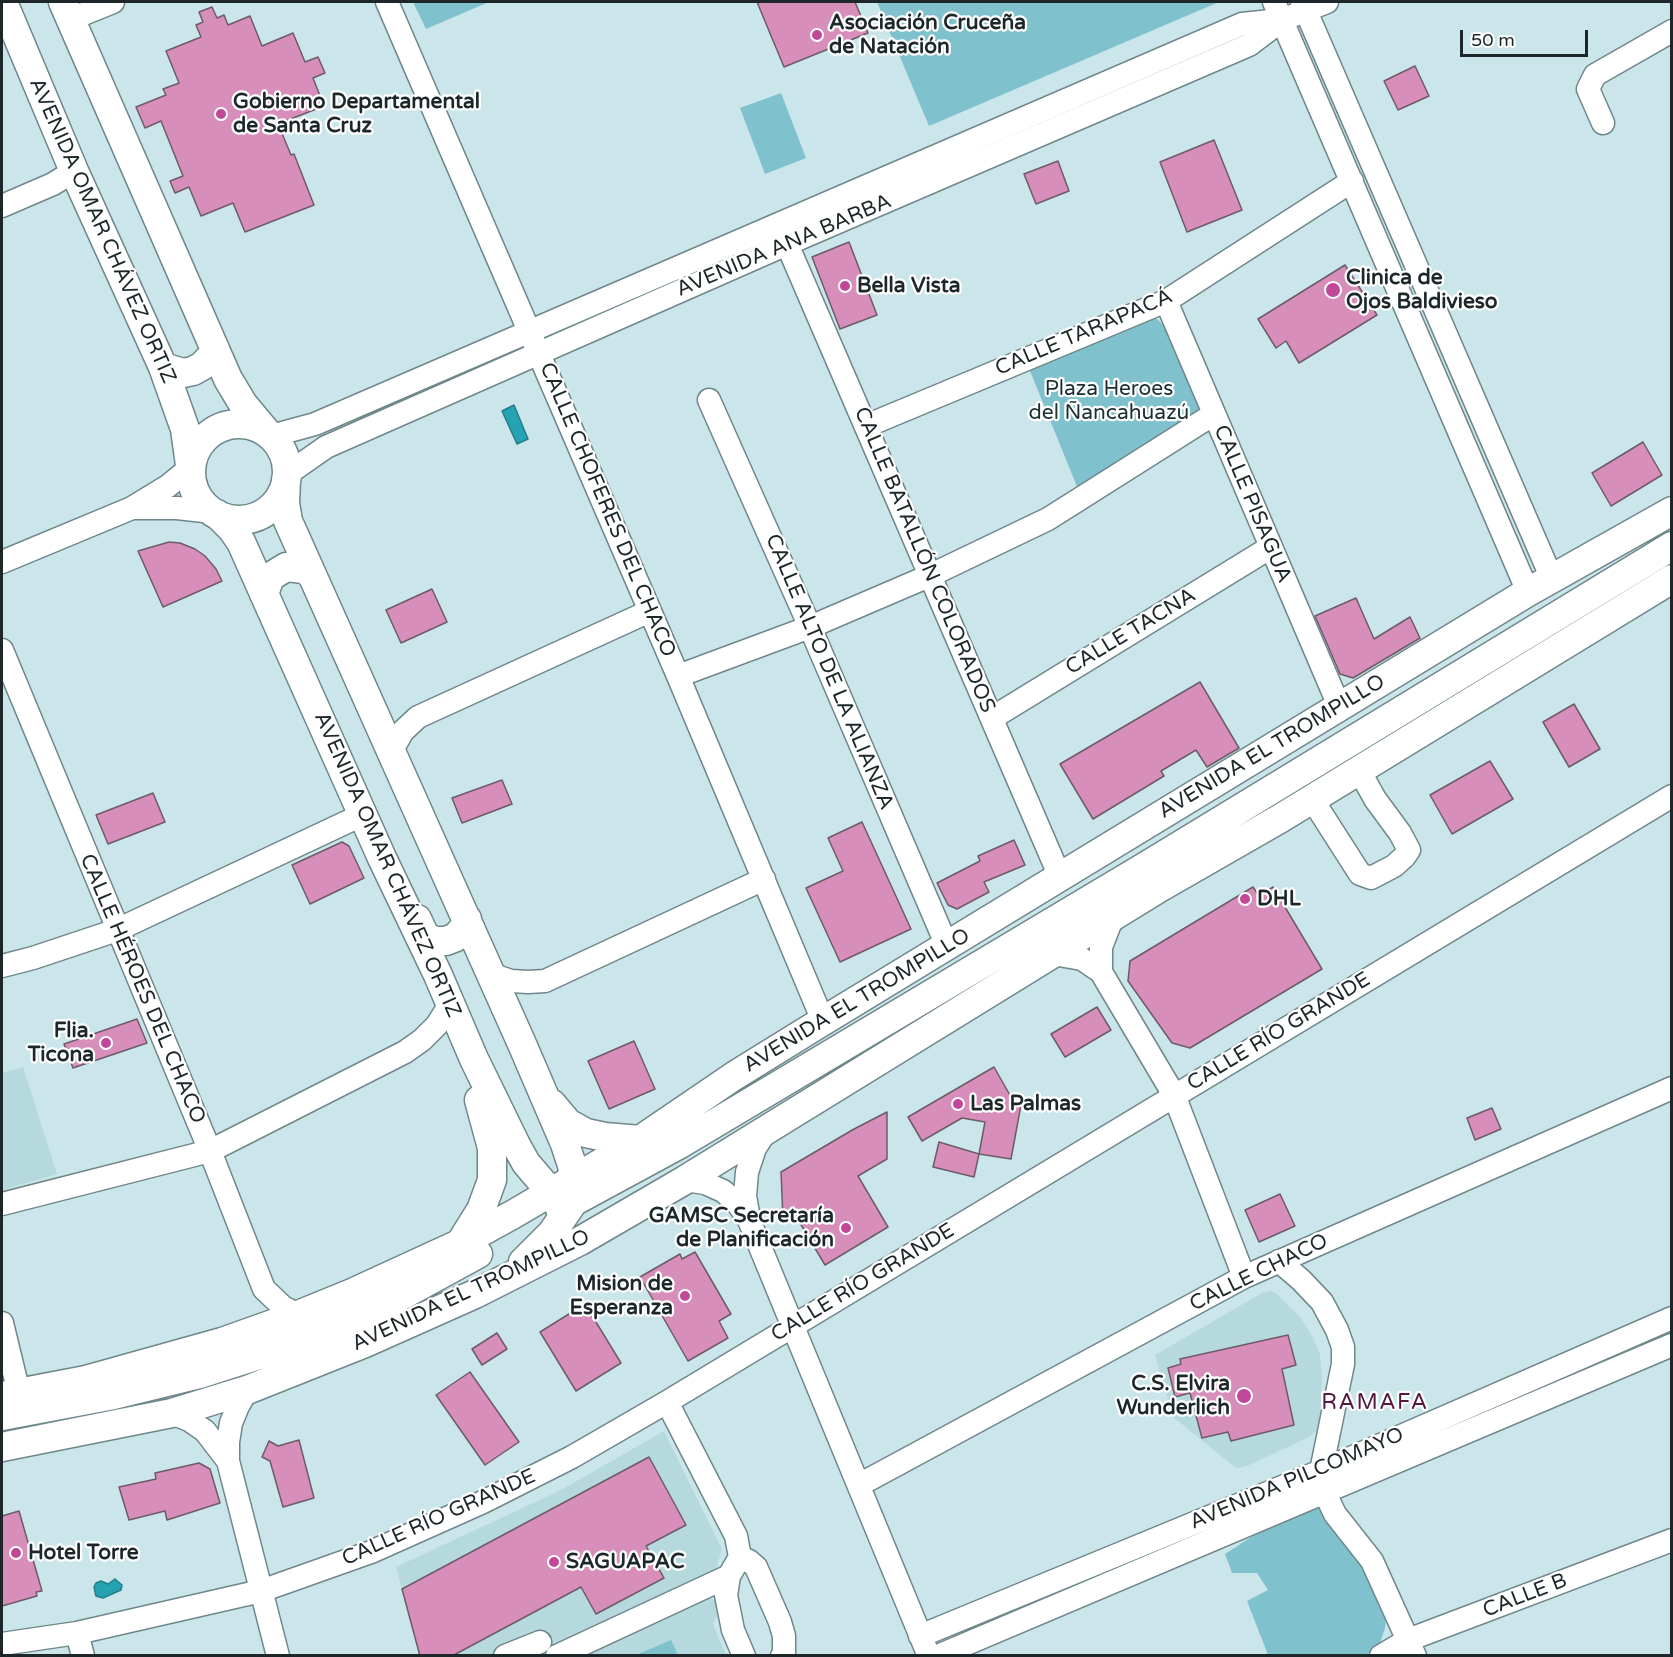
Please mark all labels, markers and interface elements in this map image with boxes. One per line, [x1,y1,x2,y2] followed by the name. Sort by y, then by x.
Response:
[829,10,1026,60] place label: Asociación Cruceña de Natación
[1463,18,1590,56] scale bar
[810,28,824,42] marker: Asociación Cruceña de Natación
[1471,29,1515,51] text: 50 m
[23,74,181,388] street label: AVENIDA OMAR CHÁVEZ ORTIZ
[233,89,480,139] place label: Gobierno Departamental de Santa Cruz
[214,107,228,121] marker: Gobierno Departamental de Santa Cruz
[673,189,895,303] street label: AVENIDA ANA BARBA
[1346,265,1498,315] place label: Clinica de Ojos Baldivieso
[857,273,960,299] place label: Bella Vista
[838,279,852,293] marker: Bella Vista
[1324,281,1342,299] marker: Clinica de Ojos Baldivieso
[992,284,1176,382] street label: CALLE TARAPACÁ
[533,359,681,661] street label: CALLE CHOFERES DEL CHACO
[1029,376,1189,426] park label: Plaza Heroes del Ñancahuazú
[848,403,1000,717] street label: CALLE BATALLÓN COLORADOS
[1207,421,1297,587] street label: CALLE PISAGUA
[759,530,899,814] street label: CALLE ALTO DE LA ALIANZA
[1061,583,1201,681] street label: CALLE TACNA
[1154,669,1390,825] street label: AVENIDA EL TROMPILLO
[308,708,466,1022] street label: AVENIDA OMAR CHÁVEZ ORTIZ
[74,851,210,1127] street label: CALLE HÉROES DEL CHACO
[1257,886,1301,912] place label: DHL
[1238,892,1252,906] marker: DHL
[739,923,975,1079] street label: AVENIDA EL TROMPILLO
[1183,967,1375,1097] street label: CALLE RÍO GRANDE
[28,1018,94,1068] place label: Flia. Ticona
[99,1036,113,1050] marker: Flia. Ticona
[970,1091,1081,1117] place label: Las Palmas
[951,1097,965,1111] marker: Las Palmas
[649,1203,834,1253] place label: GAMSC Secretaría de Planificación
[767,1218,959,1348] street label: CALLE RÍO GRANDE
[839,1221,853,1235] marker: GAMSC Secretaría de Planificación
[348,1225,594,1357] street label: AVENIDA EL TROMPILLO
[1186,1229,1332,1317] street label: CALLE CHACO
[570,1271,673,1321] place label: Mision de Esperanza
[678,1289,692,1303] marker: Mision de Esperanza
[1116,1371,1230,1421] place label: C.S. Elvira Wunderlich
[1235,1387,1253,1405] marker: C.S. Elvira Wunderlich
[1321,1390,1429,1416] district label: RAMAFA
[1186,1422,1408,1536] street label: AVENIDA PILCOMAYO
[338,1464,540,1572] street label: CALLE RÍO GRANDE
[28,1540,139,1566] place label: Hotel Torre
[9,1546,23,1560] marker: Hotel Torre
[566,1549,685,1575] place label: SAGUAPAC
[547,1555,561,1569] marker: SAGUAPAC
[1479,1568,1571,1624] street label: CALLE B

